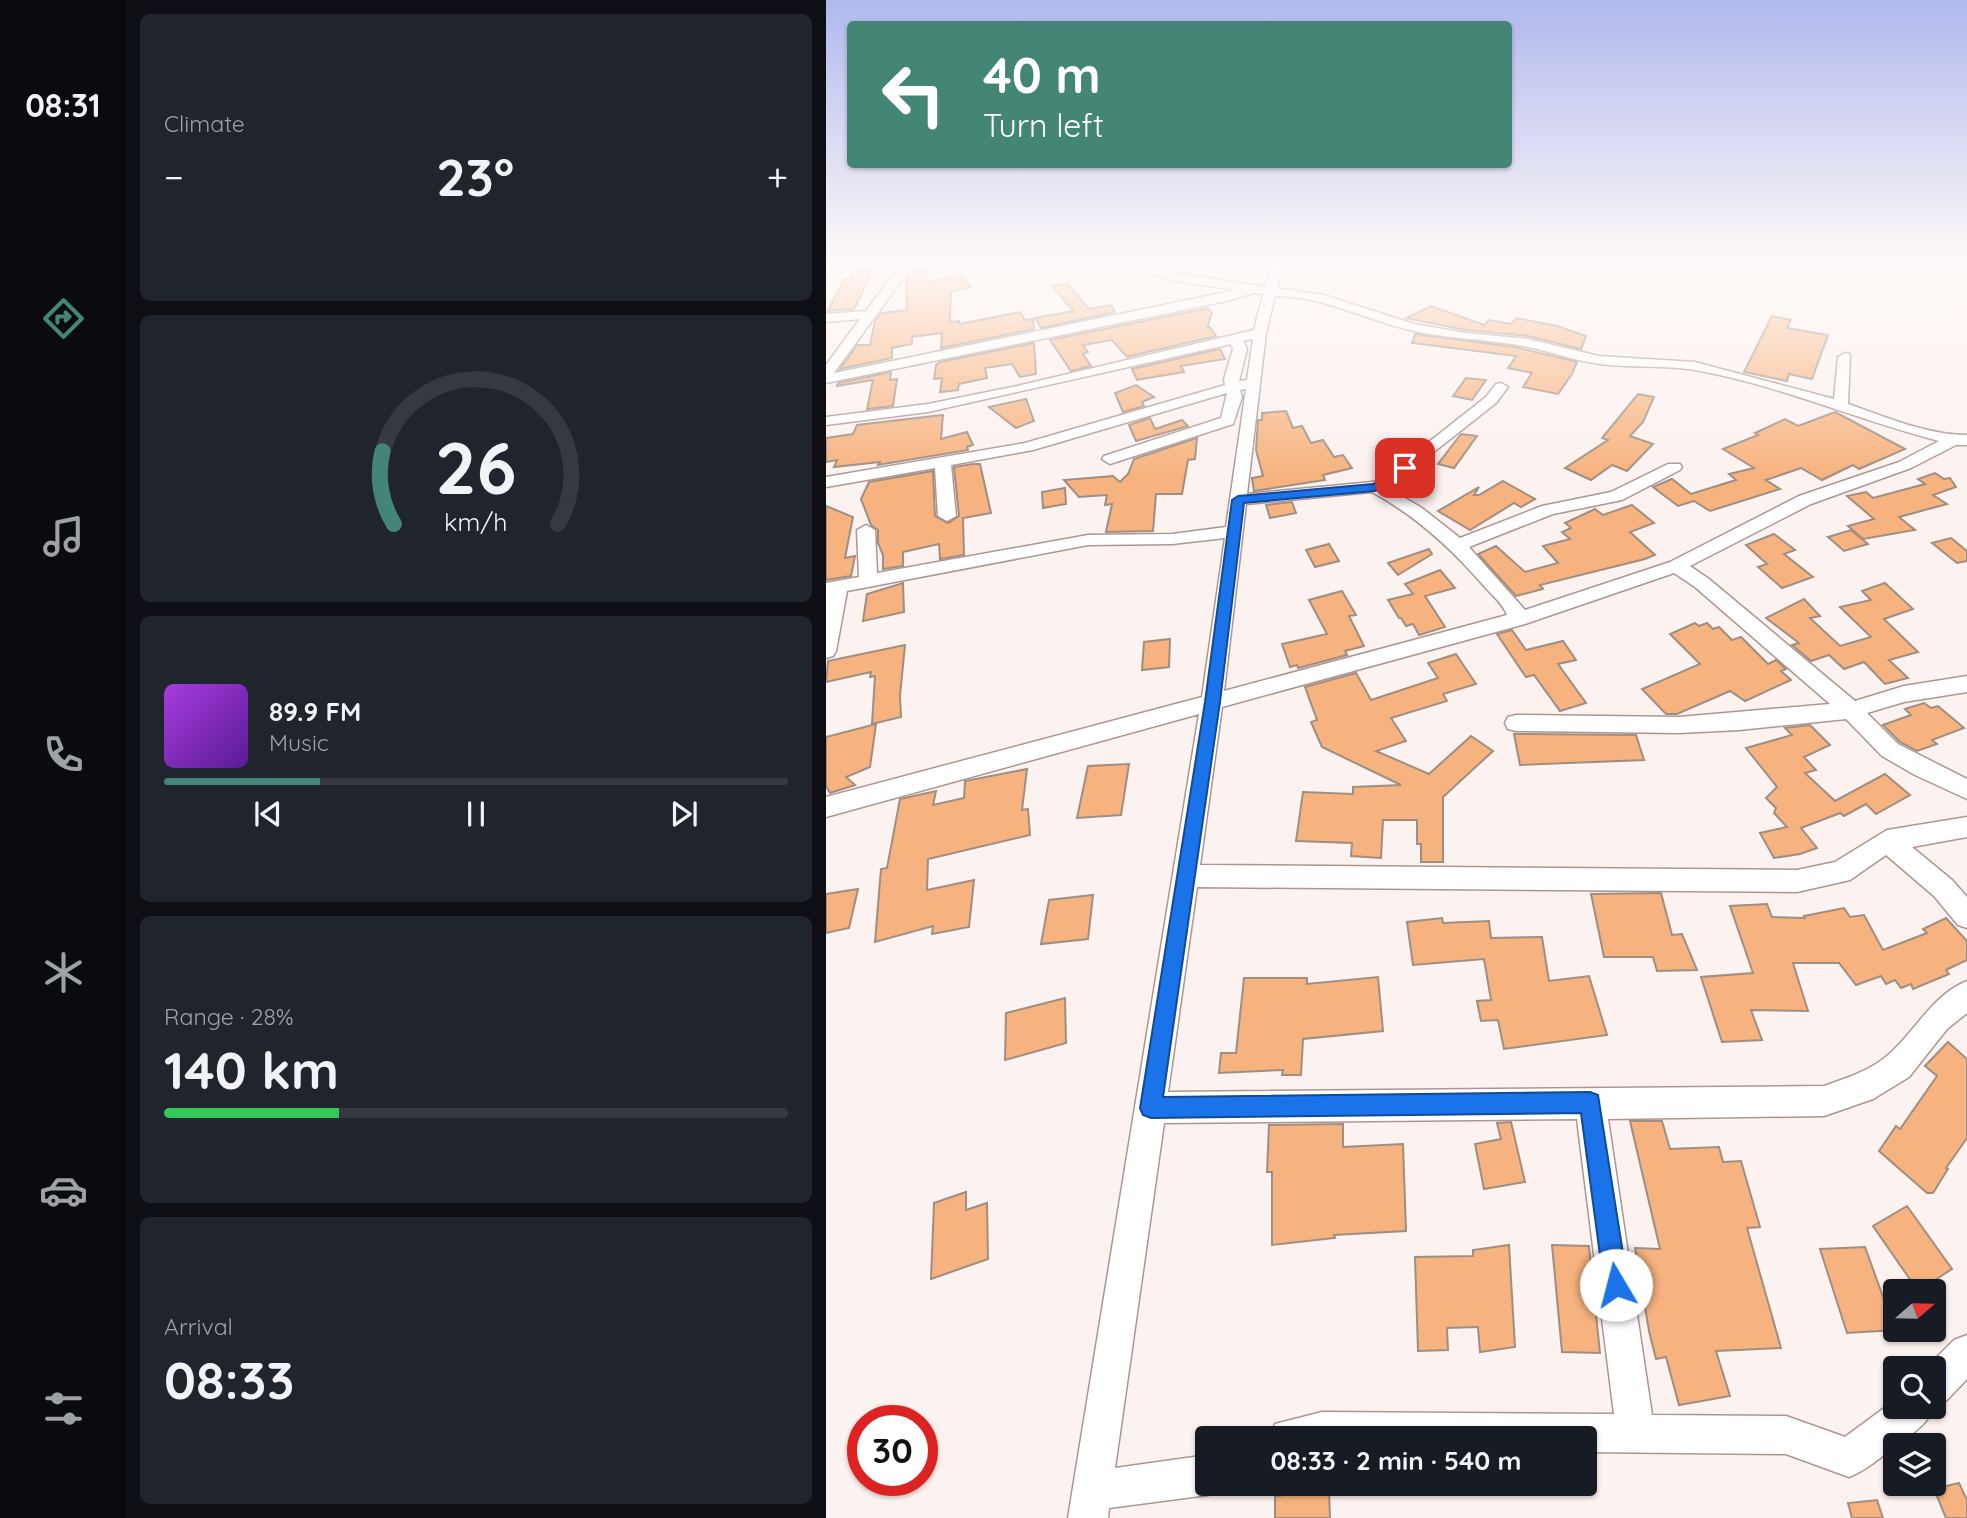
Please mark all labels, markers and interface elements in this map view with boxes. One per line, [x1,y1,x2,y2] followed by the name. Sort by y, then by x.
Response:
[983,44,1101,105] text: 40 m
[868,49,959,140] icon: left
[25,85,101,125] text: 08:31
[983,105,1104,145] text: Turn left
[164,109,245,138] text: Climate
[436,144,514,209] text: 23°
[164,153,184,201] text: −
[767,153,788,201] text: +
[39,294,88,343] icon: directions
[435,422,517,513] text: 26
[1375,438,1435,498] pin
[1386,449,1424,487] icon: arrive
[444,506,508,537] text: km/h
[39,512,88,561] icon: music
[269,695,361,728] text: 89.9 FM
[269,728,329,757] text: Music
[39,730,88,779] icon: phone
[249,795,287,833] icon: previous
[457,795,495,833] icon: pause
[665,795,703,833] icon: next
[39,948,88,997] icon: climate
[164,1002,294,1031] text: Range · 28%
[164,1037,339,1102] text: 140 km
[39,1166,88,1215] icon: car
[1579,1248,1653,1322] position arrow
[1883,1279,1946,1342] north arrow
[1883,1279,1946,1496] map controls
[164,1312,233,1341] text: Arrival
[164,1347,294,1412] text: 08:33
[1883,1356,1946,1419] button: search
[39,1384,88,1433] icon: filters
[847,1405,938,1496] speed limit sign: 30
[1883,1433,1946,1496] button: layers
[1270,1444,1522,1477] text: 08:33 · 2 min · 540 m

